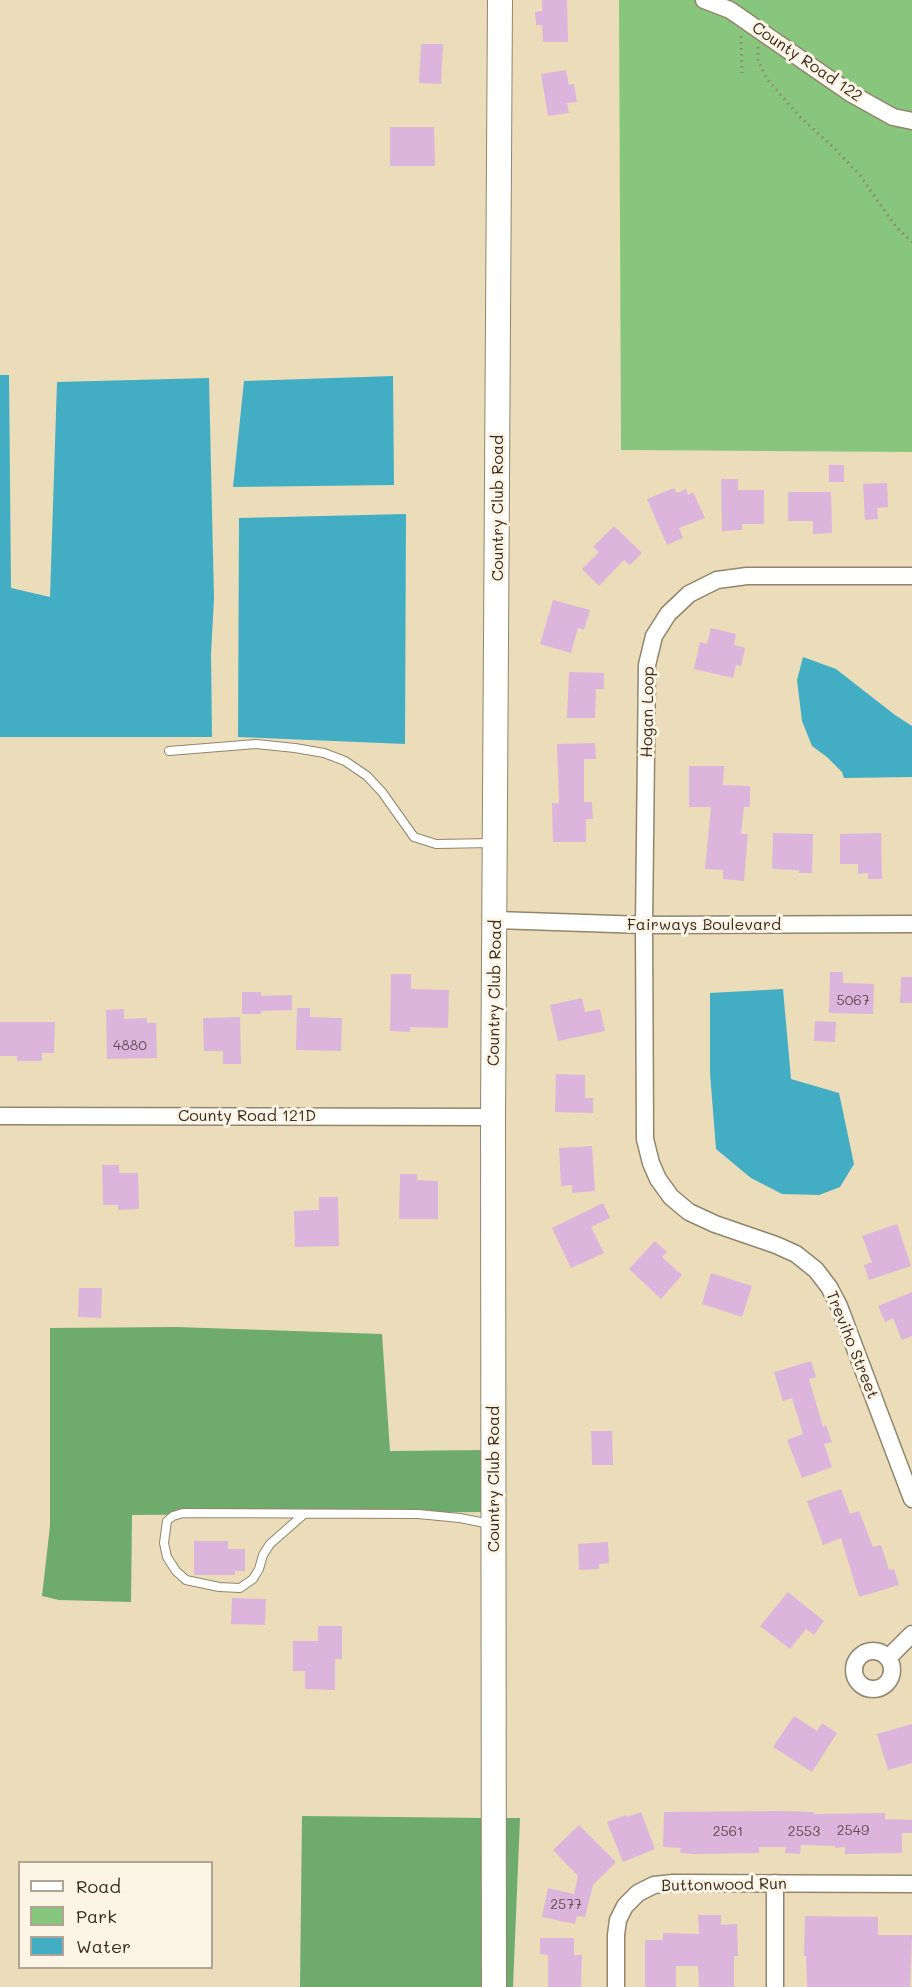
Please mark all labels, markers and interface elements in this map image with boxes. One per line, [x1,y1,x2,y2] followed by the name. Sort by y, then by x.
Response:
[748,18,866,106] street label: County Road 122
[488,435,508,581] street label: Country Club Road
[638,666,658,758] street label: Hogan Loop
[627,915,781,935] street label: Fairways Boulevard
[484,920,506,1066] street label: Country Club Road
[836,993,870,1009] house number: 5067
[113,1038,147,1054] house number: 4880
[178,1106,316,1126] street label: County Road 121D
[822,1288,882,1402] street label: Treviho Street
[484,1406,504,1552] street label: Country Club Road
[837,1823,869,1839] house number: 2549
[713,1824,743,1840] house number: 2561
[788,1824,820,1840] house number: 2553
[18,1861,213,1969] legend
[76,1874,121,1898] text: Road
[661,1874,787,1896] street label: Buttonwood Run
[550,1897,582,1913] house number: 2577
[76,1904,117,1928] text: Park
[76,1934,131,1958] text: Water

